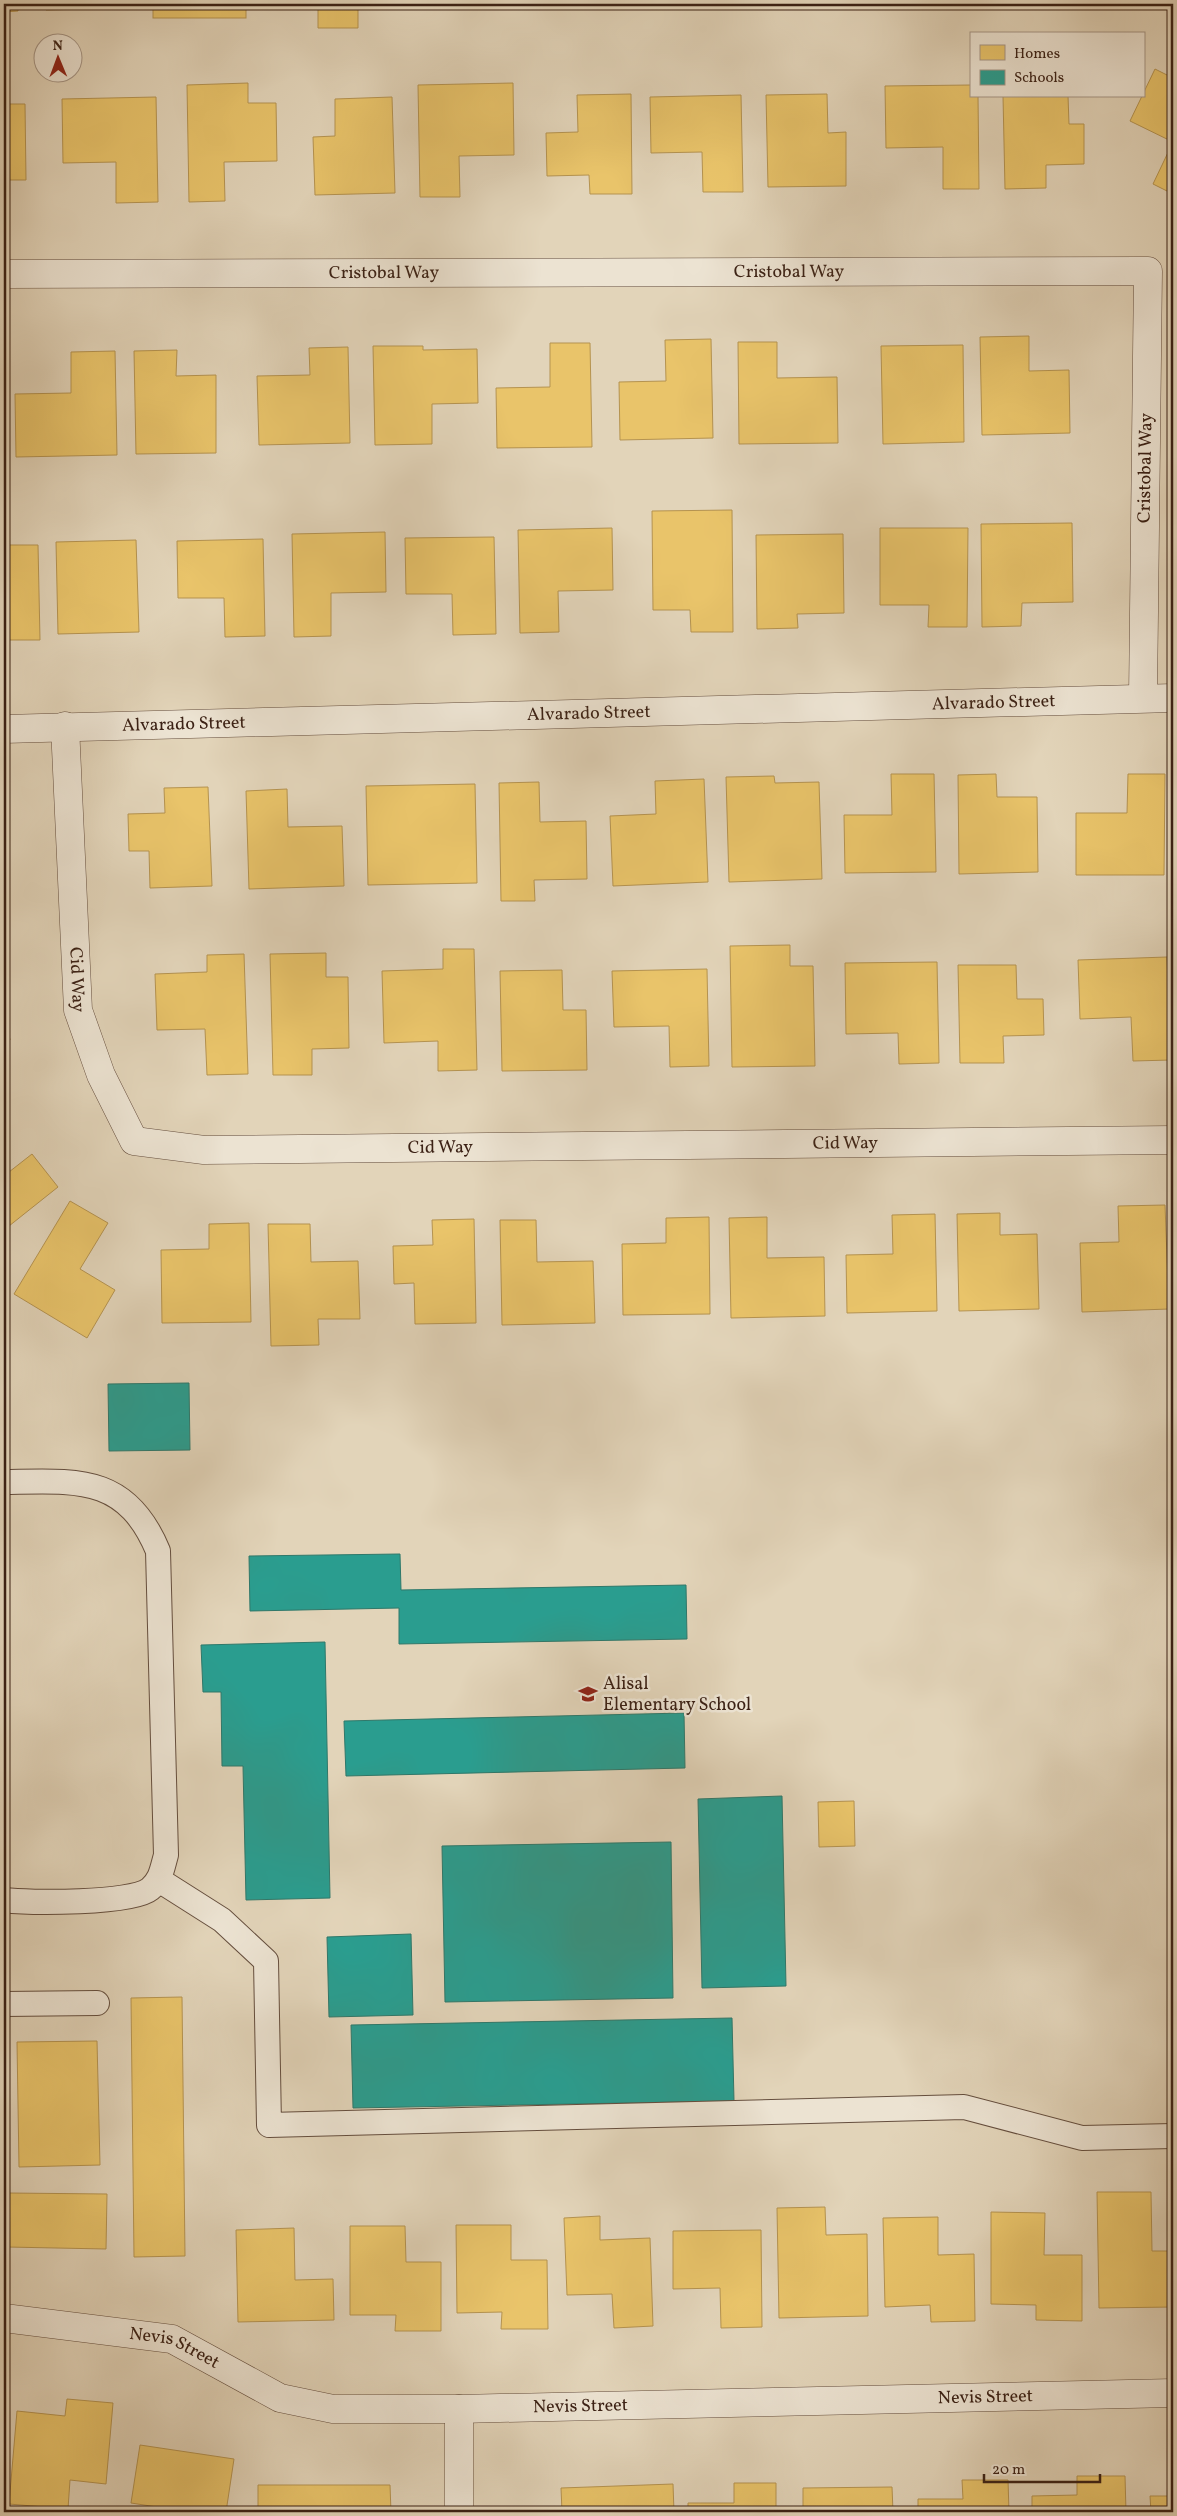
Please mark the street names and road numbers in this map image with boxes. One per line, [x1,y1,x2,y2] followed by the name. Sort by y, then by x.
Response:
[734,259,844,285] street label: Cristobal Way
[329,260,439,286] street label: Cristobal Way
[1133,412,1159,523] street label: Cristobal Way
[932,689,1056,717] street label: Alvarado Street
[527,699,651,728] street label: Alvarado Street
[122,710,246,738] street label: Alvarado Street
[63,947,91,1013] street label: Cid Way
[813,1131,878,1156] street label: Cid Way
[408,1135,473,1160] street label: Cid Way
[128,2321,224,2375] street label: Nevis Street
[937,2384,1033,2411] street label: Nevis Street
[533,2393,628,2420] street label: Nevis Street

